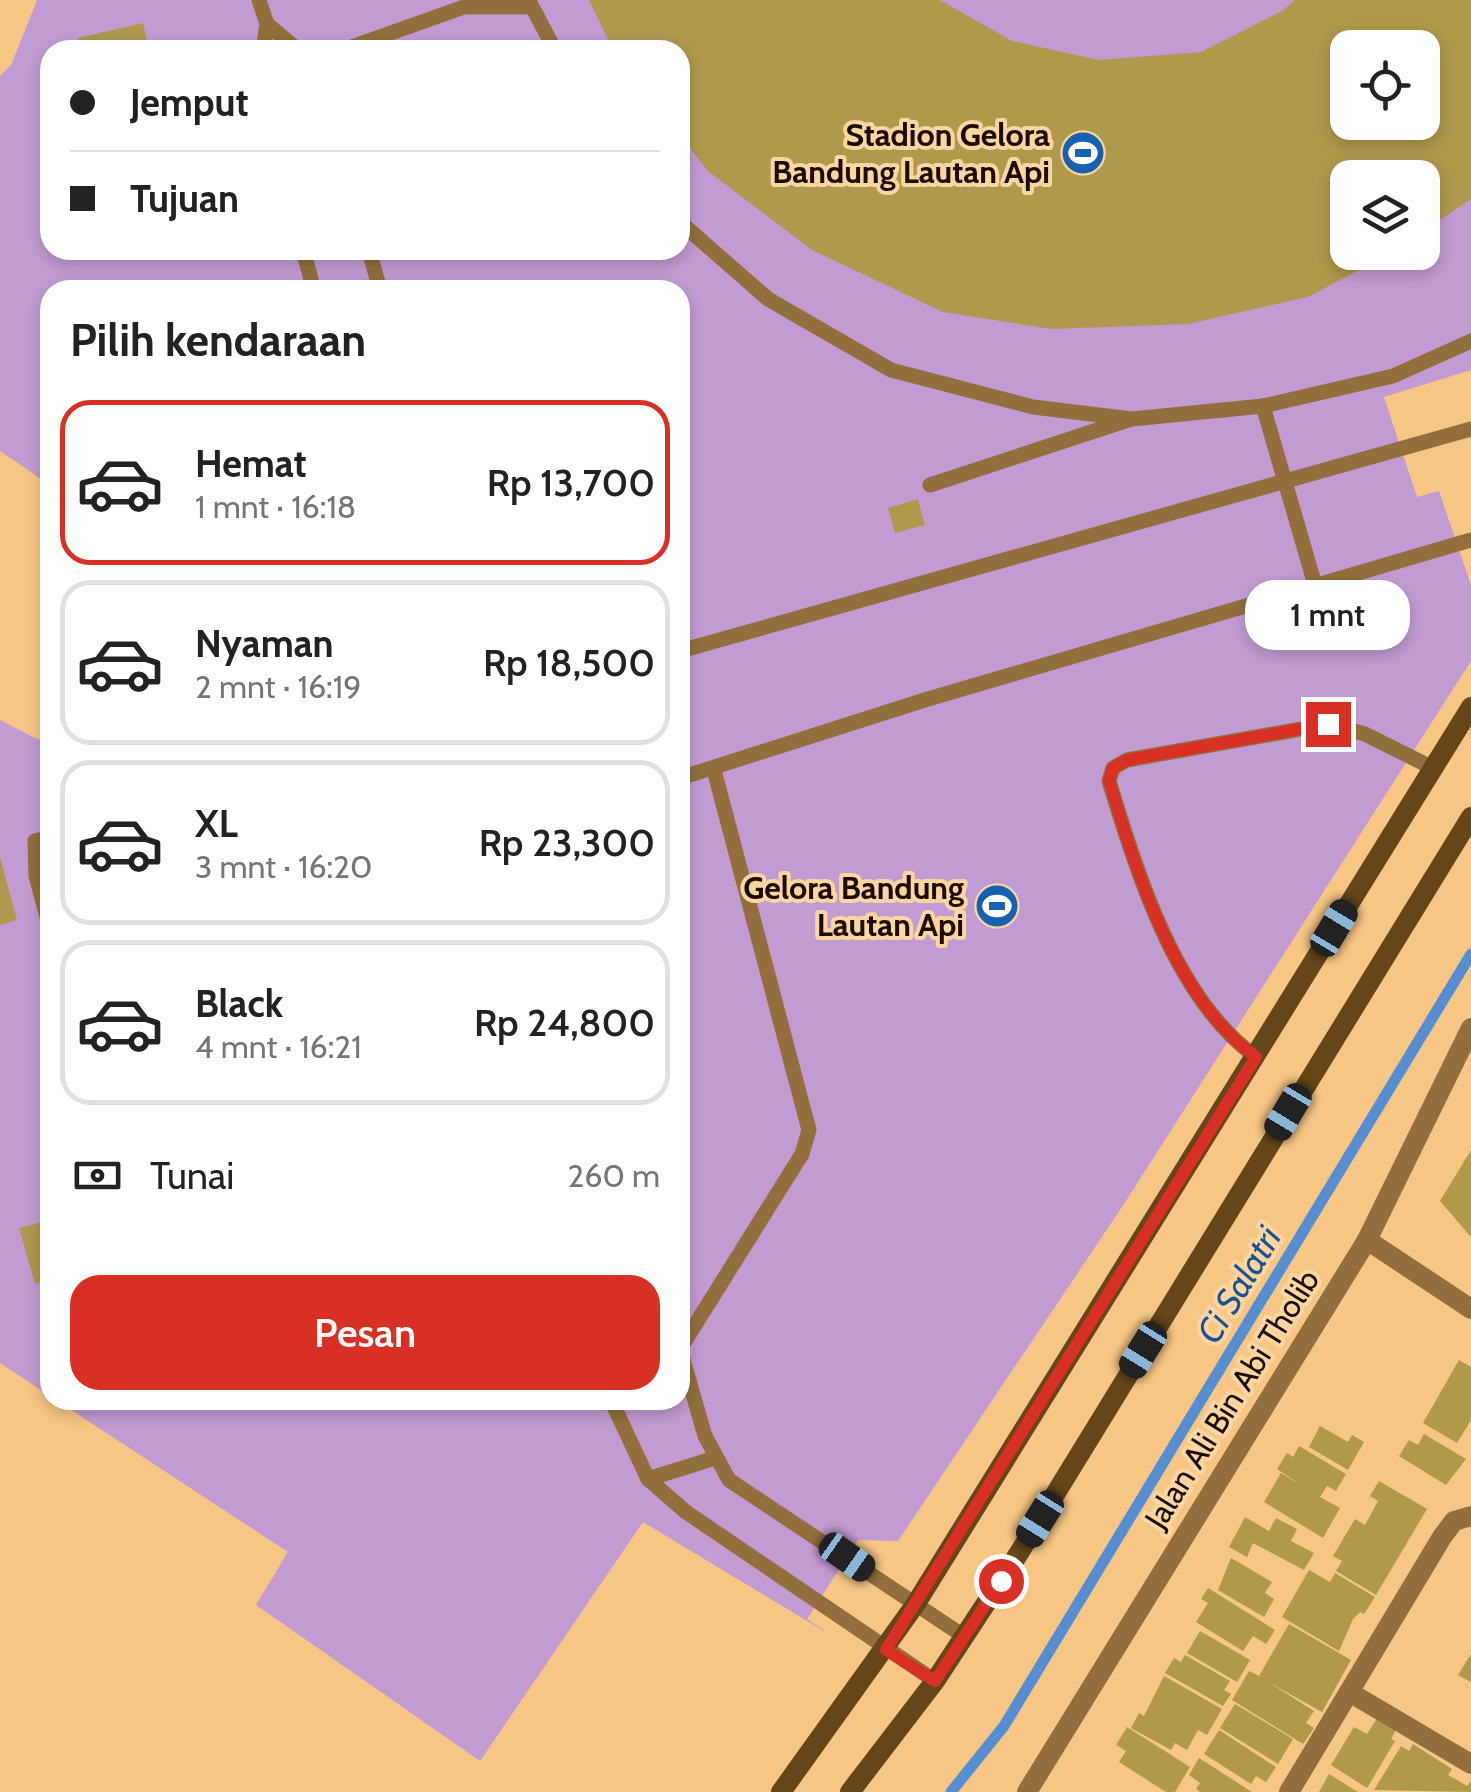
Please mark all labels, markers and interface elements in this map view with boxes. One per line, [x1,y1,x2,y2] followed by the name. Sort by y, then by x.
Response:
[1330,30,1440,270] map controls
[1330,30,1440,140] button: locate
[130,79,249,126] text: Jemput
[772,115,1050,191] place label: Stadion Gelora Bandung Lautan Api
[1060,130,1106,176] sports icon: Stadion Gelora Bandung Lautan Api
[1330,160,1440,270] button: layers
[130,175,239,222] text: Tujuan
[70,313,366,367] text: Pilih kendaraan
[75,438,165,528] icon: car
[195,440,307,487] text: Hemat
[487,459,655,506] text: Rp 13,700
[195,487,356,526] text: 1 mnt · 16:18
[1246,579,1410,649] callout: 1 mnt
[1290,595,1365,634] text: 1 mnt
[75,618,165,708] icon: car
[195,620,334,667] text: Nyaman
[483,639,655,686] text: Rp 18,500
[195,667,361,706] text: 2 mnt · 16:19
[1306,702,1351,747] route end
[75,798,165,888] icon: car
[195,800,238,847] text: XL
[479,819,655,866] text: Rp 23,300
[195,847,372,886] text: 3 mnt · 16:20
[743,868,964,944] place label: Gelora Bandung Lautan Api
[974,883,1020,929] sports icon: Gelora Bandung Lautan Api
[1306,895,1362,961] car
[75,978,165,1068] icon: car
[195,980,283,1027] text: Black
[474,999,655,1046] text: Rp 24,800
[195,1027,362,1066] text: 4 mnt · 16:21
[1260,1079,1316,1145] car
[70,1148,125,1203] icon: cash
[150,1152,234,1199] text: Tunai
[567,1156,660,1195] text: 260 m
[1187,1218,1290,1351] water label: Ci Salatri
[1135,1262,1327,1536] street label: Jalan Ali Bin Abi Tholib
[70,1275,660,1390] button: Pesan
[1114,1317,1172,1383] car
[1011,1486,1069,1552] car
[814,1528,880,1586] car
[979,1559,1024,1604] route start

